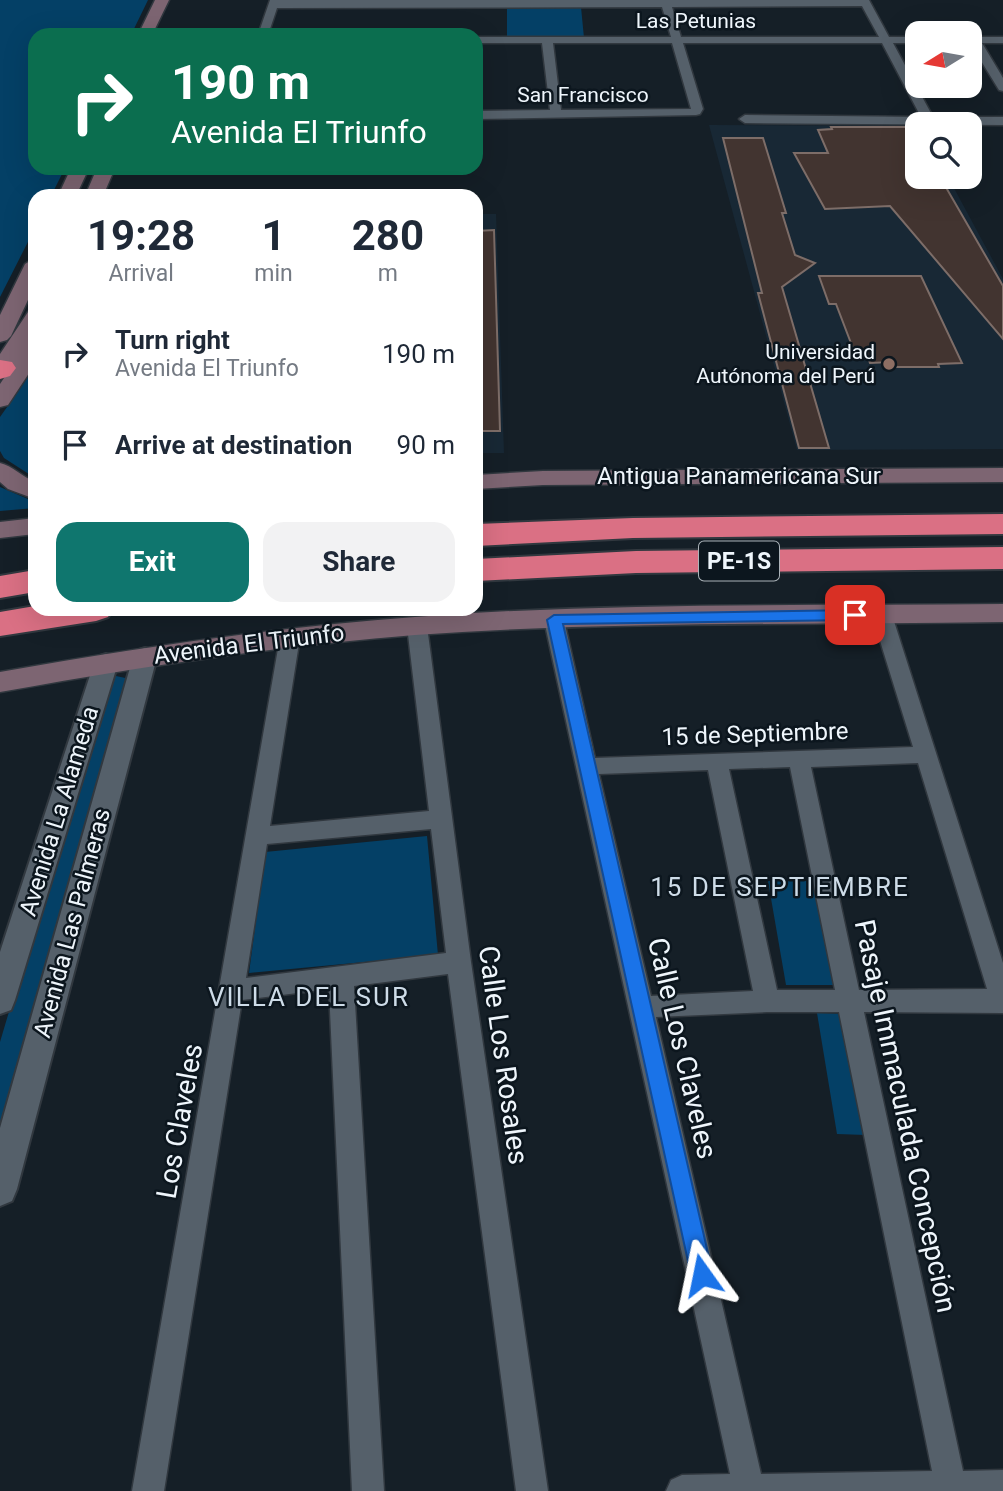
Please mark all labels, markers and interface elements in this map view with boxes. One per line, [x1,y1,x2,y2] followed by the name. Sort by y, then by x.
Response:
[636,9,756,33] street label: Las Petunias
[905,21,982,98] north arrow
[905,21,982,189] map controls
[171,54,310,111] text: 190 m
[56,56,147,147] icon: right
[517,83,649,107] street label: San Francisco
[905,112,982,189] button: search
[171,113,427,151] text: Avenida El Triunfo
[87,211,195,260] text: 19:28
[261,211,286,260] text: 1
[352,211,424,260] text: 280
[108,260,174,287] text: Arrival
[254,260,293,287] text: min
[378,260,398,287] text: m
[115,325,230,355] text: Turn right
[56,335,94,373] icon: right
[382,339,455,369] text: 190 m
[696,340,875,388] place label: Universidad Autónoma del Perú
[115,355,299,382] text: Avenida El Triunfo
[881,356,897,372] marker: Universidad Autónoma del Perú
[56,426,94,464] icon: arrive
[115,430,352,460] text: Arrive at destination
[397,430,455,460] text: 90 m
[597,462,881,490] street label: Antigua Panamericana Sur
[56,522,249,602] button: Exit
[263,522,455,602] button: Share
[699,541,779,580] road number: PE-1S
[825,585,885,645] pin
[836,596,874,634] icon: arrive
[152,618,346,670] street label: Avenida El Triunfo
[14,703,104,919] street label: Avenida La Alameda
[661,717,849,751] street label: 15 de Septiembre
[28,805,116,1041] street label: Avenida Las Palmeras
[650,872,910,902] district label: 15 DE SEPTIEMBRE
[848,917,963,1316] street label: Pasaje Immaculada Concepción
[641,934,724,1162] street label: Calle Los Claveles
[472,944,535,1166] street label: Calle Los Rosales
[208,982,410,1012] district label: VILLA DEL SUR
[150,1041,209,1201] street label: Los Claveles
[665,1238,739,1312] position arrow

